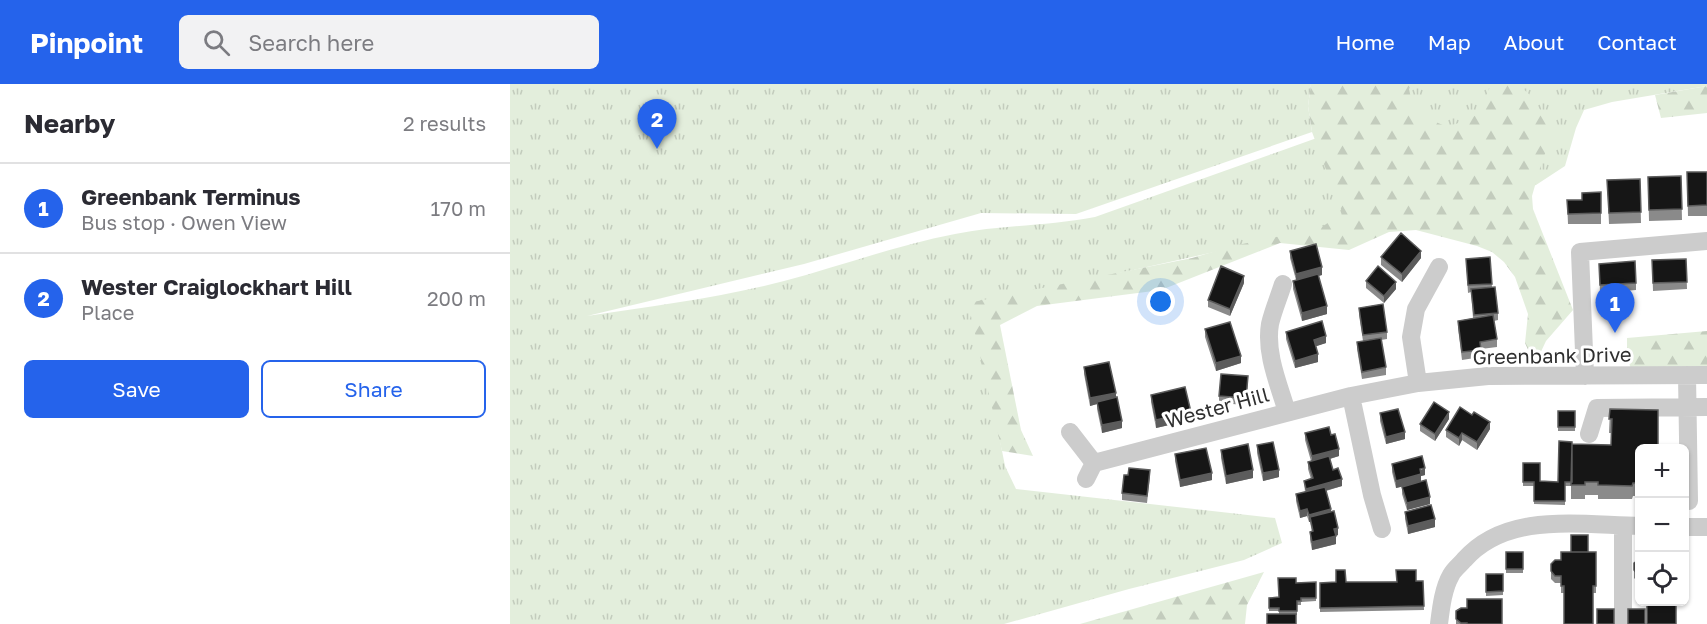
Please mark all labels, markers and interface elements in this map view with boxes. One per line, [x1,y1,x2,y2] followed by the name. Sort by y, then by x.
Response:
[179,15,599,69] search box
[30,26,143,59] text: Pinpoint
[200,26,233,59] icon: search
[248,29,374,56] text: Search here
[1335,29,1395,55] text: Home
[1428,29,1471,55] text: Map
[1504,29,1564,55] text: About
[1597,29,1677,55] text: Contact
[638,100,676,149] pin: 2
[24,108,115,139] text: Nearby
[403,111,486,135] text: 2 results
[81,183,301,210] text: Greenbank Terminus
[38,196,49,220] text: 1
[431,196,486,220] text: 170 m
[81,210,287,234] text: Bus stop · Owen View
[81,273,352,300] text: Wester Craiglockhart Hill
[1596,284,1634,333] pin: 1
[37,286,50,310] text: 2
[427,286,486,310] text: 200 m
[1146,287,1175,316] your location
[81,300,134,324] text: Place
[1472,342,1632,368] street label: Greenbank Drive
[24,360,249,418] button: Save
[261,360,486,418] button: Share
[1163,382,1271,432] street label: Wester Hill
[1635,444,1689,606] map controls
[1635,444,1689,498] button: +
[1635,498,1689,552] button: −
[1635,552,1689,606] button: locate

